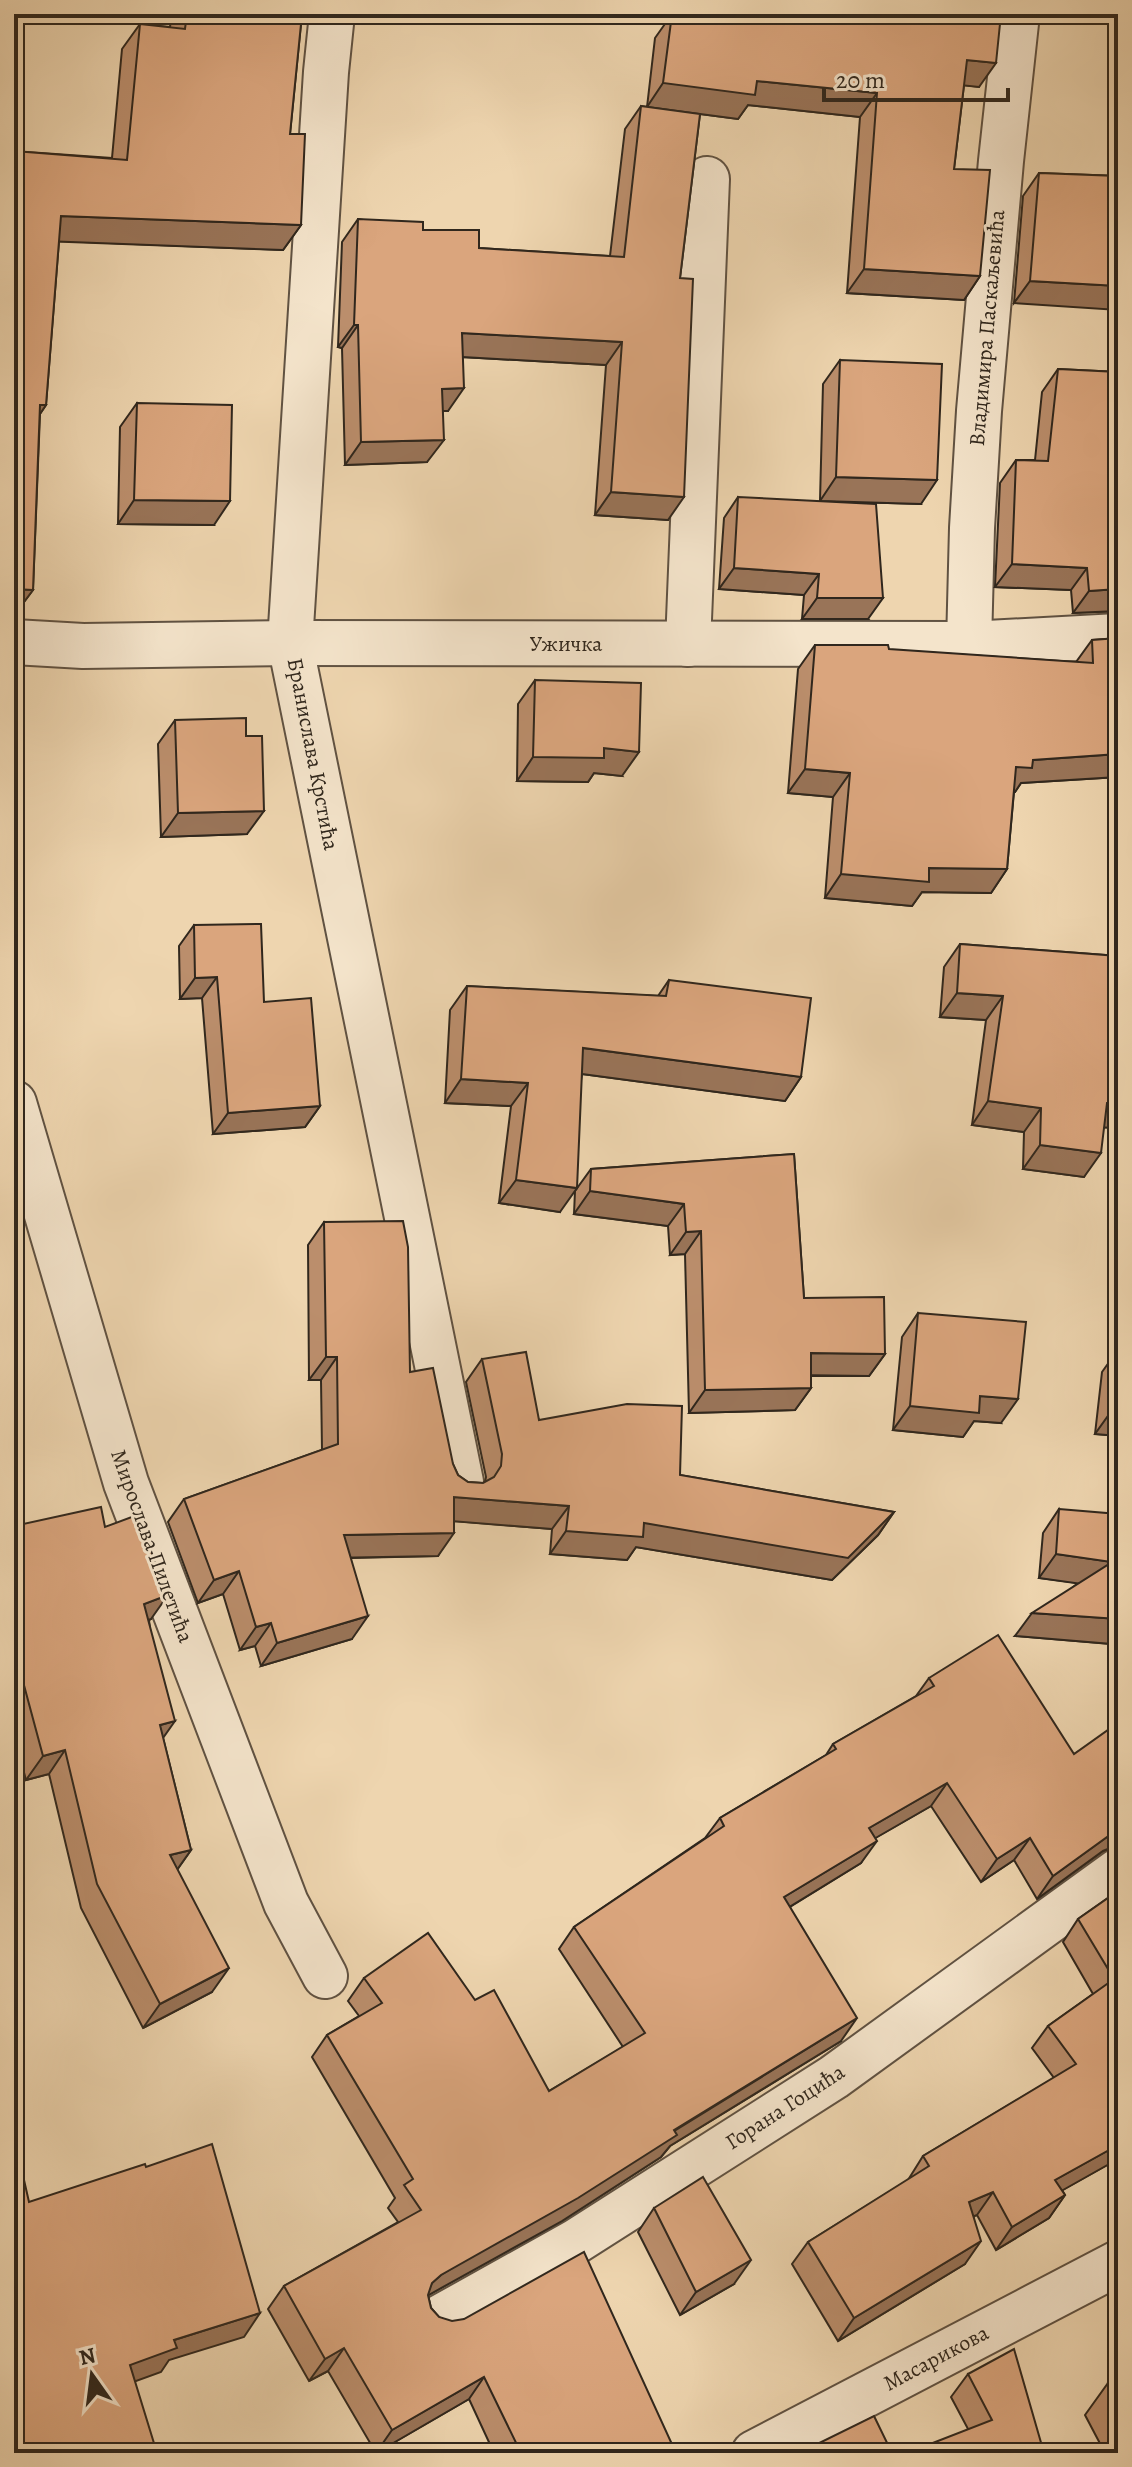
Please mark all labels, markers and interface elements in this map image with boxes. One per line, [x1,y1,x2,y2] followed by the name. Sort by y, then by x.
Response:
[824,52,1008,102] scale bar
[836,64,885,96] text: 20 m
[962,208,1012,447] street label: Владимира Паскаљевића
[530,629,603,659] street label: Ужичка
[280,655,347,854] street label: Бранислава Крстића
[103,1445,201,1648] street label: Мирослава Пилетића
[719,2057,851,2157] street label: Горана Гоцића
[878,2317,995,2398] street label: Масарикова
[52,2335,132,2415] north arrow
[76,2340,99,2373] text: N

